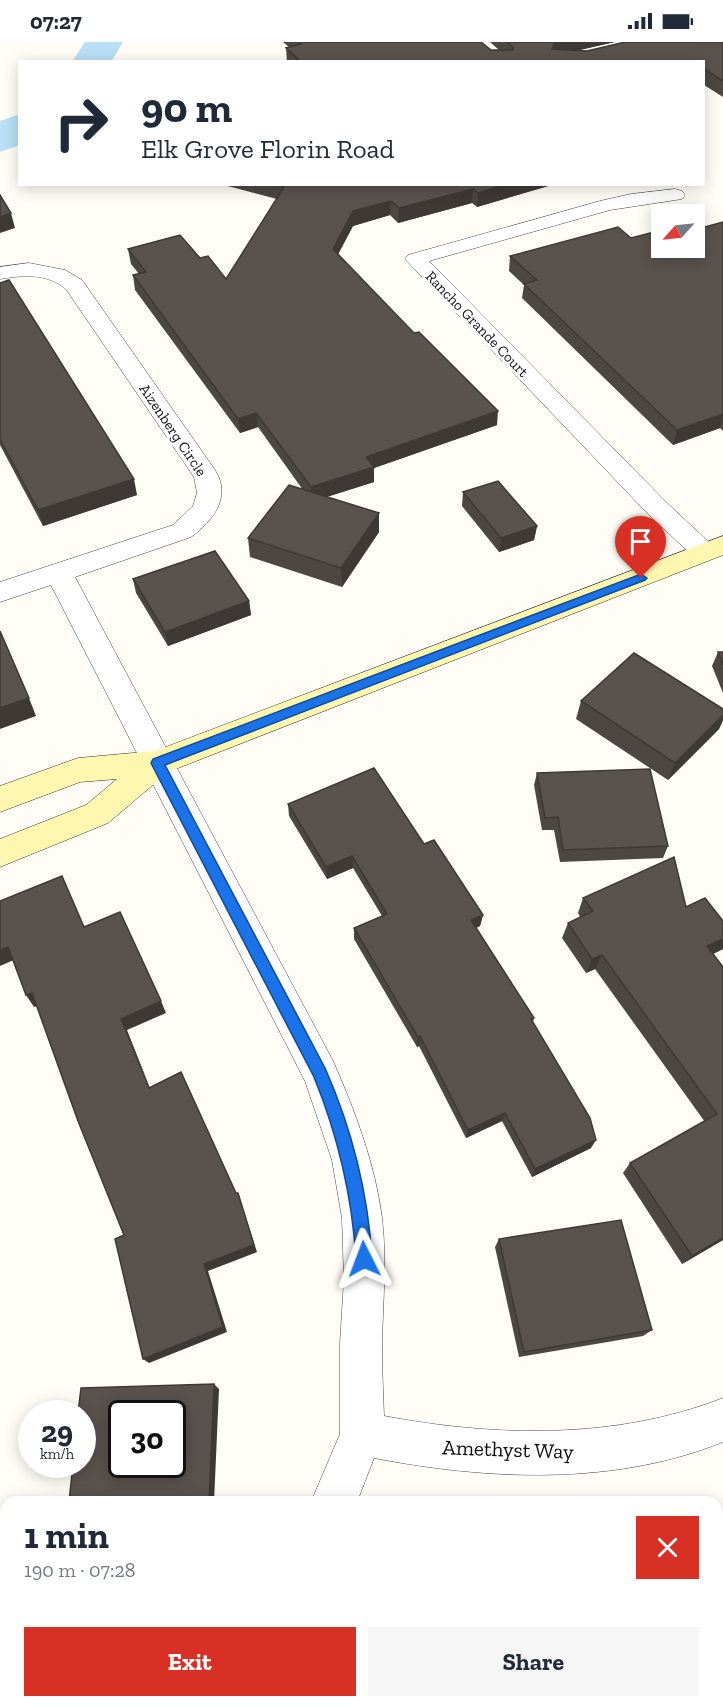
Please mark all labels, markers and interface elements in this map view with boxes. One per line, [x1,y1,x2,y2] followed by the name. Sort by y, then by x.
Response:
[30,8,82,35] text: 07:27
[141,82,232,133] text: 90 m
[42,84,120,162] icon: right
[141,133,394,165] text: Elk Grove Florin Road
[651,204,705,258] north arrow
[651,204,705,258] map controls
[422,267,533,381] street label: Rancho Grande Court
[135,380,211,480] street label: Aizenberg Circle
[615,516,666,578] pin
[624,525,657,558] icon: arrive
[332,1227,396,1291] position arrow
[108,1400,186,1478] speed limit sign: 30
[41,1414,73,1450] text: 29
[442,1434,574,1464] street label: Amethyst Way
[40,1445,74,1463] text: km/h
[24,1514,109,1557] text: 1 min
[636,1516,699,1579] button: close
[24,1558,136,1582] text: 190 m · 07:28
[24,1627,356,1696] button: Exit
[368,1627,699,1696] button: Share

